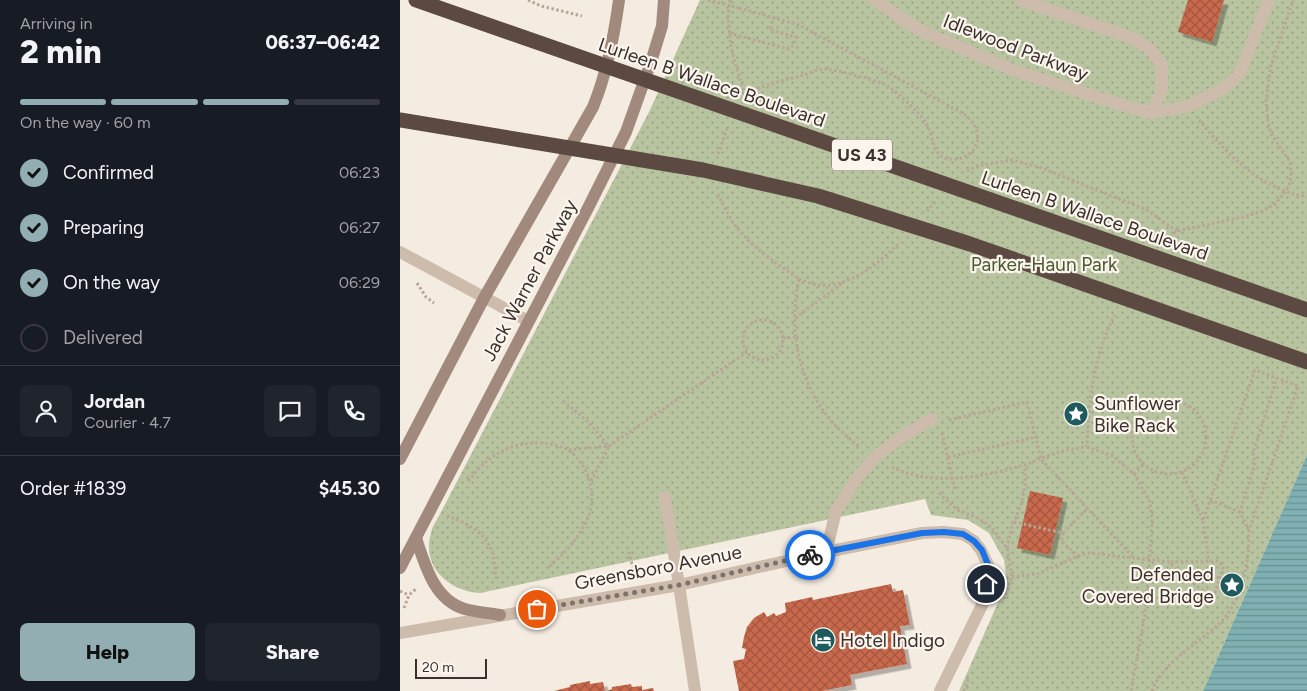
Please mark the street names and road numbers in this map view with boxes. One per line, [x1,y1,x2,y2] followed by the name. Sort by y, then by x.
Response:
[940,9,1092,86] street label: Idlewood Parkway
[595,33,828,132] street label: Lurleen B Wallace Boulevard
[832,140,892,170] road number: US 43
[978,166,1211,265] street label: Lurleen B Wallace Boulevard
[477,196,582,365] street label: Jack Warner Parkway
[573,540,744,595] street label: Greensboro Avenue

